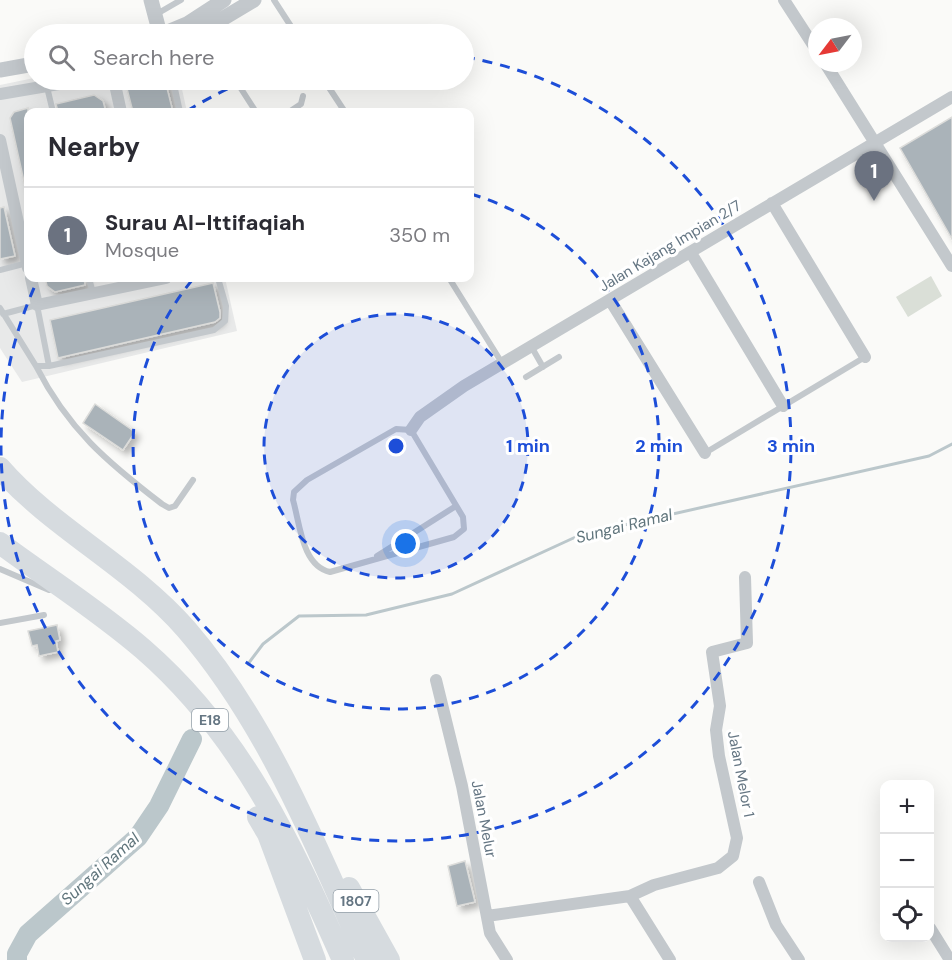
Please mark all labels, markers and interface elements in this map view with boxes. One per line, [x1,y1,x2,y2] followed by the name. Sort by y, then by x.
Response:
[808,18,862,72] north arrow
[24,24,474,90] search box
[45,41,78,74] icon: search
[93,43,214,72] text: Search here
[48,130,140,164] text: Nearby
[854,152,894,201] pin: 1
[595,196,745,296] street label: Jalan Kajang Impian 2/7
[105,208,305,237] text: Surau Al-Ittifaqiah
[64,222,71,248] text: 1
[389,222,450,248] text: 350 m
[105,237,179,263] text: Mosque
[506,434,550,458] text: 1 min
[635,434,683,458] text: 2 min
[767,434,815,458] text: 3 min
[386,436,406,456] centre of rings
[574,504,675,548] water label: Sungai Ramal
[391,529,420,558] your location
[192,709,228,731] road number: E18
[723,729,759,819] street label: Jalan Melor 1
[467,779,501,860] street label: Jalan Melur
[880,780,934,942] map controls
[880,780,934,834] button: +
[56,828,144,910] water label: Sungai Ramal
[880,834,934,888] button: −
[880,888,934,942] button: locate
[334,890,378,912] road number: 1807

